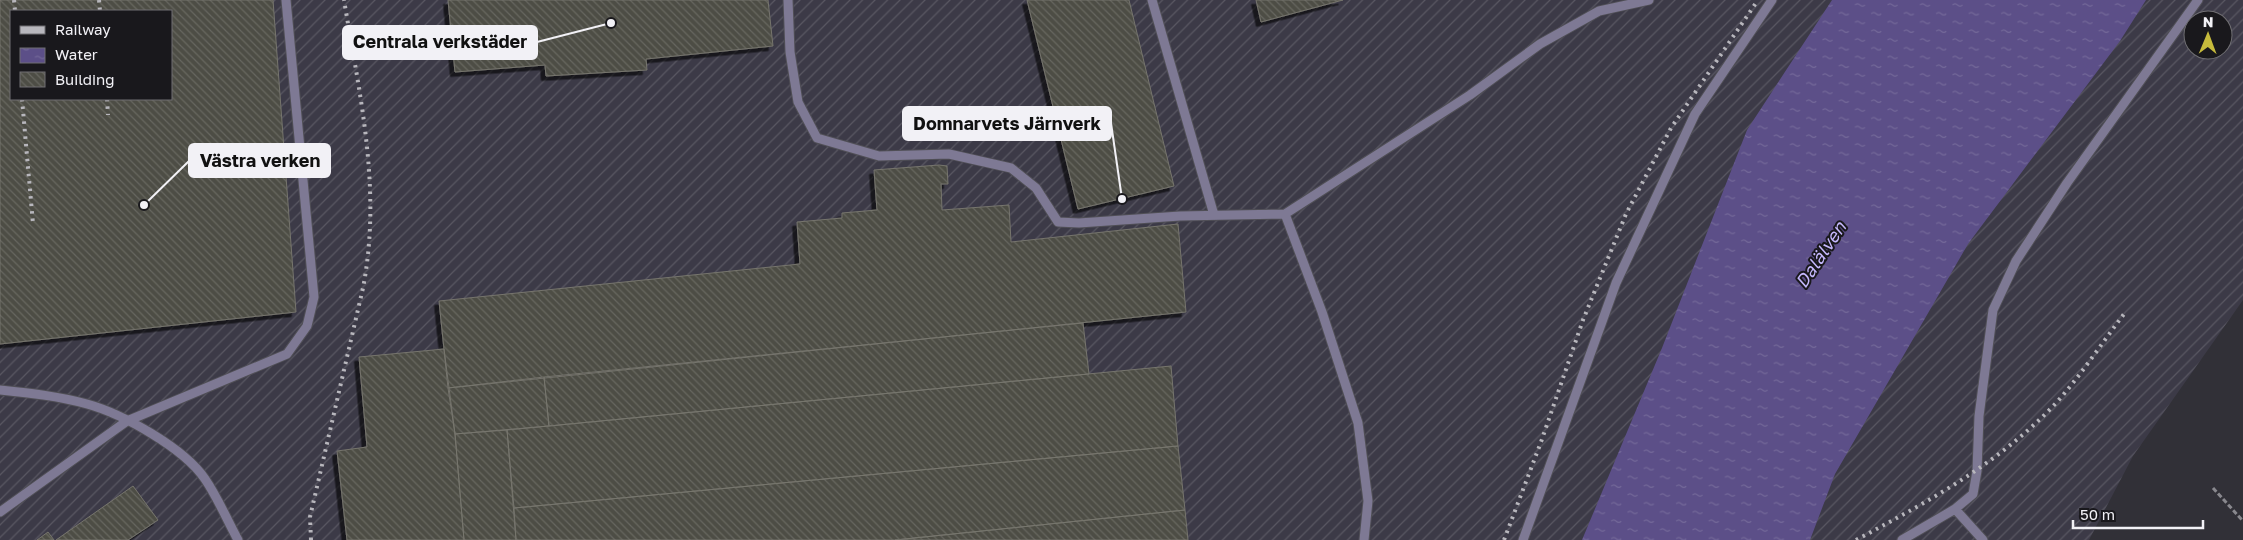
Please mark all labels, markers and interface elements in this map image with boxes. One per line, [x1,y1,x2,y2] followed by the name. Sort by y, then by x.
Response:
[10,10,172,100] legend
[2183,10,2233,60] north arrow
[2203,13,2214,30] text: N
[55,20,111,38] text: Railway
[343,26,537,59] callout: Centrala verkstäder
[353,30,527,52] text: Centrala verkstäder
[55,45,98,63] text: Water
[55,70,115,88] text: Building
[903,107,1111,140] callout: Domnarvets Järnverk
[913,112,1101,134] text: Domnarvets Järnverk
[189,144,330,177] callout: Västra verken
[200,149,320,171] text: Västra verken
[1790,216,1851,292] water label: Dalälven
[2073,498,2203,530] scale bar
[2080,505,2115,523] text: 50 m

